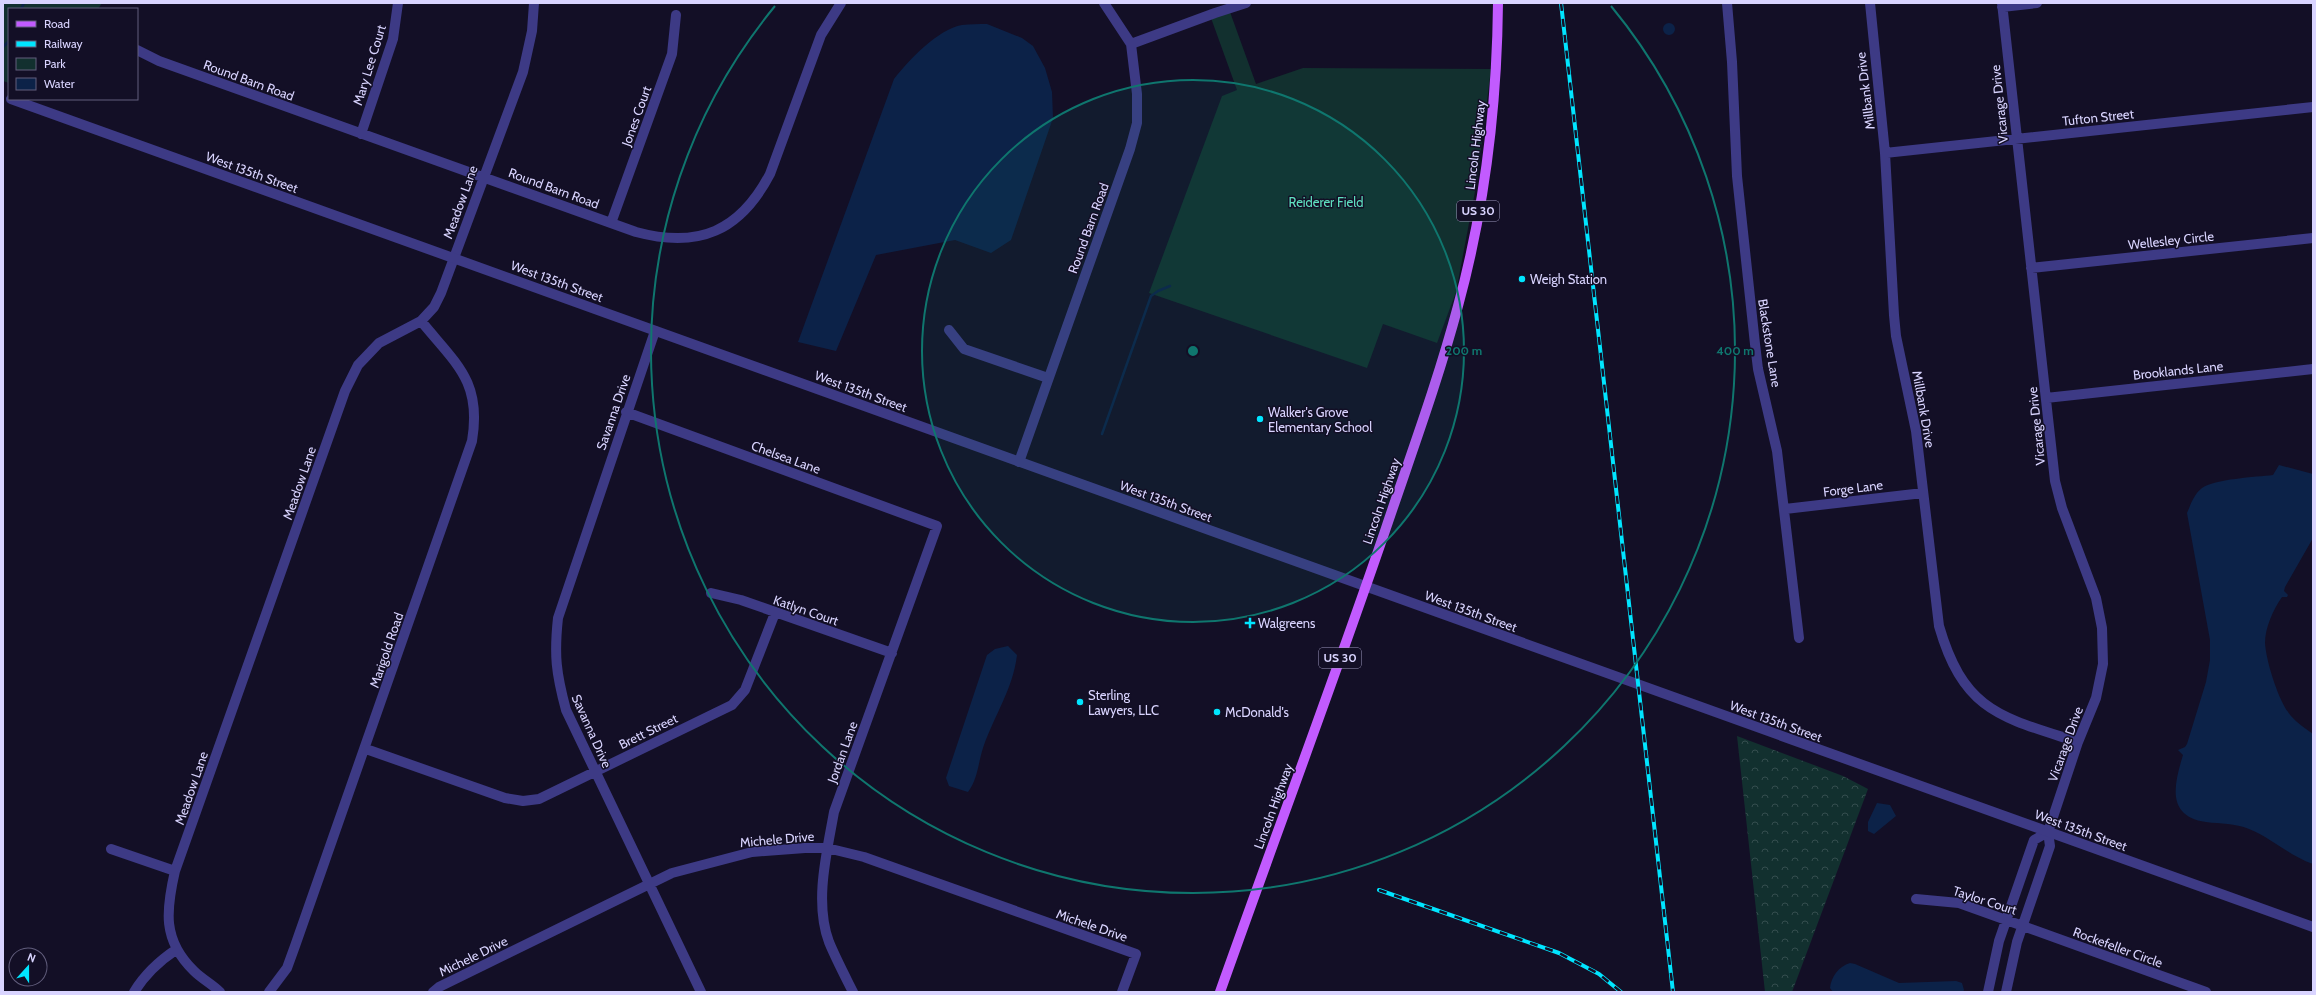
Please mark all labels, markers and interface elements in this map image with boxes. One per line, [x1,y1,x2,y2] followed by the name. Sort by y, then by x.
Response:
[8,8,138,100] legend
[44,16,70,31] text: Road
[349,22,389,107] street label: Mary Lee Court
[44,36,82,51] text: Railway
[1852,51,1878,131] street label: Millbank Drive
[44,56,66,71] text: Park
[201,56,297,104] street label: Round Barn Road
[1987,64,2011,144] street label: Vicarage Drive
[44,76,75,91] text: Water
[617,83,654,149] street label: Jones Court
[1462,99,1488,191] street label: Lincoln Highway
[2061,105,2135,129] street label: Tufton Street
[204,148,301,196] street label: West 135th Street
[439,163,481,241] street label: Meadow Lane
[506,164,602,212] street label: Round Barn Road
[1064,180,1112,276] street label: Round Barn Road
[1289,194,1363,210] park label: Reiderer Field
[1457,201,1499,221] road number: US 30
[2127,227,2215,252] street label: Wellesley Circle
[509,257,606,305] street label: West 135th Street
[1530,271,1607,287] place label: Weigh Station
[1517,274,1527,284] marker: Weigh Station
[1755,298,1785,389] street label: Blackstone Lane
[1446,343,1482,358] text: 200 m
[1716,343,1754,358] text: 400 m
[1186,344,1200,358] centre of rings
[2132,357,2224,383] street label: Brooklands Lane
[813,367,910,415] street label: West 135th Street
[1909,369,1939,449] street label: Millbank Drive
[593,372,634,452] street label: Savanna Drive
[2024,386,2048,466] street label: Vicarage Drive
[1268,404,1372,435] place label: Walker's Grove Elementary School
[1255,414,1265,424] marker: Walker's Grove Elementary School
[749,437,823,477] street label: Chelsea Lane
[279,444,319,522] street label: Meadow Lane
[1359,455,1403,546] street label: Lincoln Highway
[1822,476,1884,500] street label: Forge Lane
[1118,477,1215,525] street label: West 135th Street
[1423,587,1520,635] street label: West 135th Street
[771,591,841,629] street label: Katlyn Court
[366,610,406,690] street label: Marigold Road
[1258,615,1316,631] place label: Walgreens
[1245,618,1255,628] marker: Walgreens
[1319,648,1361,668] road number: US 30
[1088,687,1159,718] place label: Sterling Lawyers, LLC
[569,692,616,771] street label: Savanna Drive
[1075,697,1085,707] marker: Sterling Lawyers, LLC
[1728,697,1825,745] street label: West 135th Street
[1225,704,1290,720] place label: McDonald's
[2044,704,2086,784] street label: Vicarage Drive
[1212,707,1222,717] marker: McDonald's
[616,710,681,752] street label: Brett Street
[823,719,861,786] street label: Jordan Lane
[171,749,211,827] street label: Meadow Lane
[1250,761,1296,851] street label: Lincoln Highway
[2033,806,2130,854] street label: West 135th Street
[739,828,815,850] street label: Michele Drive
[1951,882,2020,918] street label: Taylor Court
[1054,905,1130,945] street label: Michele Drive
[2071,923,2165,971] street label: Rockefeller Circle
[436,932,510,980] street label: Michele Drive
[8,947,48,987] north arrow
[25,950,38,966] text: N

